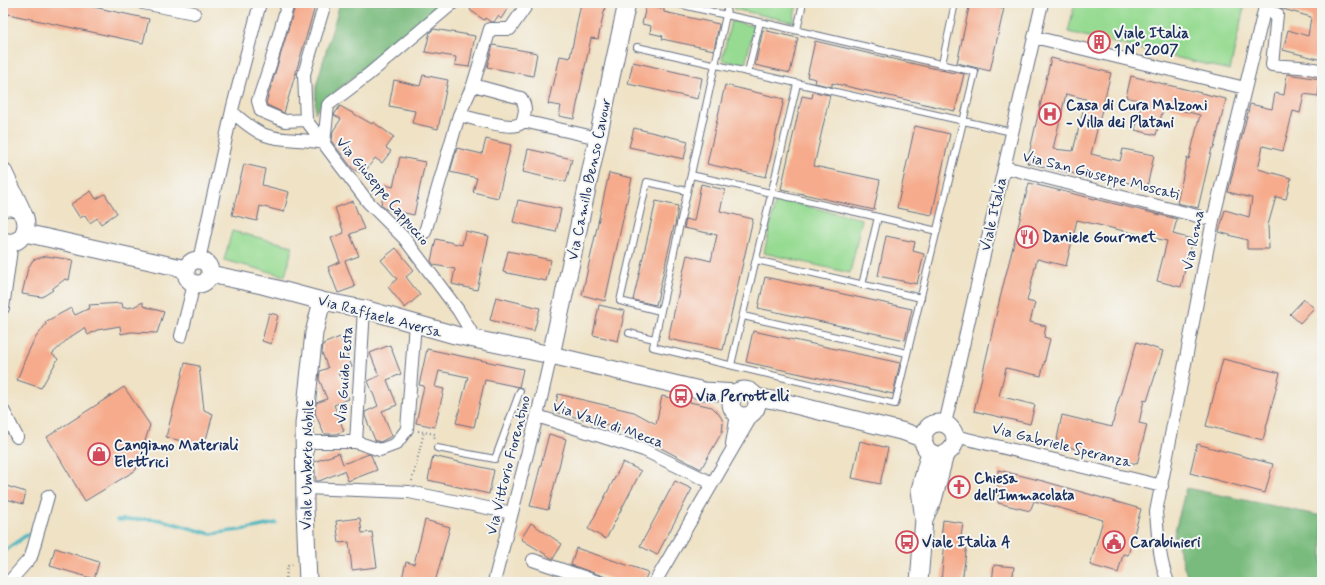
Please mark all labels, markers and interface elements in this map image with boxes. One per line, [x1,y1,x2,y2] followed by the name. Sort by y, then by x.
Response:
[1114,24,1189,61] place label: Viale Italia 1 N° 2007
[1086,29,1112,55] building icon: Viale Italia 1 N° 2007
[563,96,617,262] street label: Via Camillo Benso Cavour
[1066,96,1208,133] place label: Casa di Cura Malzoni - Villa dei Platani
[1037,101,1063,127] hospital icon: Casa di Cura Malzoni - Villa dei Platani
[331,133,434,250] street label: Via Giuseppe Cappuccio
[1020,147,1182,205] street label: Via San Giuseppe Moscati
[976,175,1012,253] street label: Viale Italia
[1178,208,1210,272] street label: Via Roma
[1014,224,1040,250] restaurant icon: Daniele Gourmet
[1042,228,1157,248] place label: Daniele Gourmet
[315,291,445,343] street label: Via Raffaele Aversa
[332,326,358,424] street label: Via Guido Festa
[668,383,694,409] bus stop icon: Via Perrottelli
[696,387,790,407] place label: Via Perrottelli
[482,393,536,537] street label: Via Vittorio Fiorentino
[550,397,666,453] street label: Via Valle di Mecca
[297,400,319,530] street label: Viale Umberto Nobile
[990,419,1135,473] street label: Via Gabriele Speranza
[114,436,239,473] place label: Cangiano Materiali Elettrici
[86,441,112,467] shop icon: Cangiano Materiali Elettrici
[974,469,1075,506] place label: Chiesa dell'Immacolata
[946,474,972,500] church icon: Chiesa dell'Immacolata
[894,529,920,555] bus stop icon: Viale Italia A
[1101,529,1127,555] public building icon: Carabinieri
[922,533,1011,553] place label: Viale Italia A
[1130,533,1201,553] place label: Carabinieri

